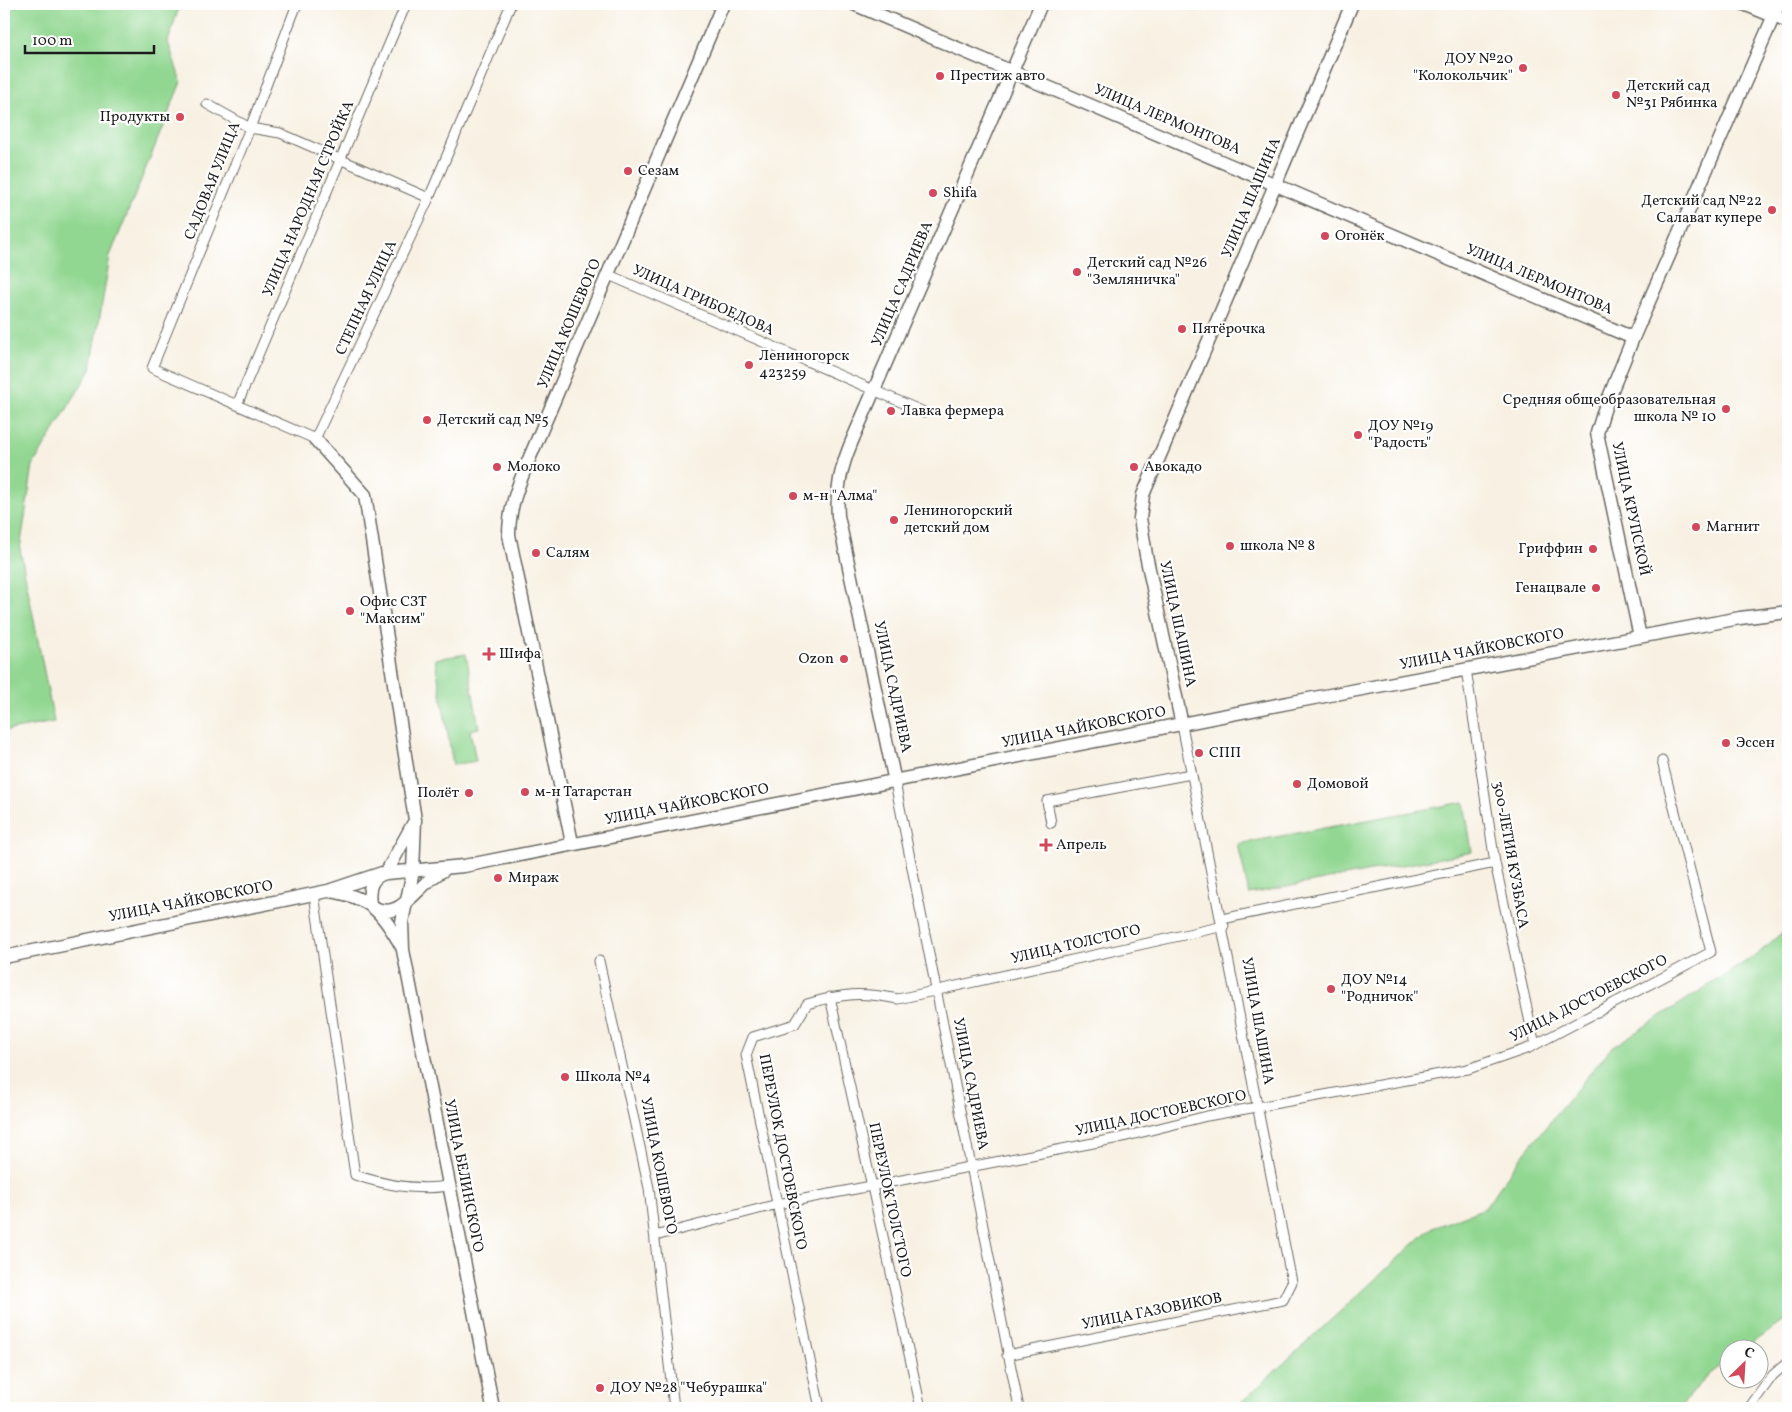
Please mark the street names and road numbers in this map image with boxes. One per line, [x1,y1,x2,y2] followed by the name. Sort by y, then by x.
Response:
[1090,80,1244,161] street label: УЛИЦА ЛЕРМОНТОВА
[258,97,360,300] street label: УЛИЦА НАРОДНАЯ СТРОЙКА
[180,118,246,243] street label: САДОВАЯ УЛИЦА
[1217,134,1287,261] street label: УЛИЦА ШАШИНА
[867,218,939,350] street label: УЛИЦА САДРИЕВА
[331,237,403,359] street label: СТЕПНАЯ УЛИЦА
[1462,240,1616,321] street label: УЛИЦА ЛЕРМОНТОВА
[533,256,607,392] street label: УЛИЦА КОШЕВОГО
[629,260,778,342] street label: УЛИЦА ГРИБОЕДОВА
[1606,440,1654,578] street label: УЛИЦА КРУПСКОЙ
[1153,559,1201,690] street label: УЛИЦА ШАШИНА
[868,619,916,755] street label: УЛИЦА САДРИЕВА
[1398,624,1566,676] street label: УЛИЦА ЧАЙКОВСКОГО
[1000,702,1168,754] street label: УЛИЦА ЧАЙКОВСКОГО
[603,779,771,831] street label: УЛИЦА ЧАЙКОВСКОГО
[1487,780,1533,931] street label: 300-ЛЕТИЯ КУЗБАСА
[107,876,275,928] street label: УЛИЦА ЧАЙКОВСКОГО
[1009,920,1143,970] street label: УЛИЦА ТОЛСТОГО
[1507,950,1671,1048] street label: УЛИЦА ДОСТОЕВСКОГО
[1235,956,1279,1087] street label: УЛИЦА ШАШИНА
[947,1016,993,1152] street label: УЛИЦА САДРИЕВА
[753,1052,811,1252] street label: ПЕРЕУЛОК ДОСТОЕВСКОГО
[1074,1086,1248,1142] street label: УЛИЦА ДОСТОЕВСКОГО
[634,1096,682,1236] street label: УЛИЦА КОШЕВОГО
[438,1098,488,1254] street label: УЛИЦА БЕЛИНСКОГО
[862,1121,916,1279] street label: ПЕРЕУЛОК ТОЛСТОГО
[1080,1288,1224,1336] street label: УЛИЦА ГАЗОВИКОВ

